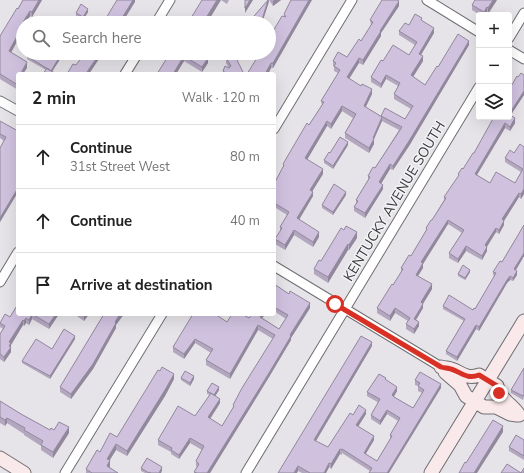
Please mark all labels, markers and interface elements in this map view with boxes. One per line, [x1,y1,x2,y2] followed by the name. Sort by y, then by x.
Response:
[476,12,512,120] map controls
[476,12,512,48] button: +
[16,16,276,60] search box
[30,27,52,49] icon: search
[62,28,142,48] text: Search here
[476,48,512,84] button: −
[476,84,512,120] button: layers
[32,87,76,110] text: 2 min
[182,89,260,107] text: Walk · 120 m
[339,118,450,285] street label: KENTUCKY AVENUE SOUTH
[70,138,132,158] text: Continue
[32,146,54,168] icon: ahead
[230,148,260,166] text: 80 m
[70,158,170,176] text: 31st Street West
[32,210,54,232] icon: ahead
[70,211,132,231] text: Continue
[230,212,260,230] text: 40 m
[32,274,54,296] icon: arrive
[70,275,213,295] text: Arrive at destination
[326,295,344,313] route start
[490,384,508,402] route end

